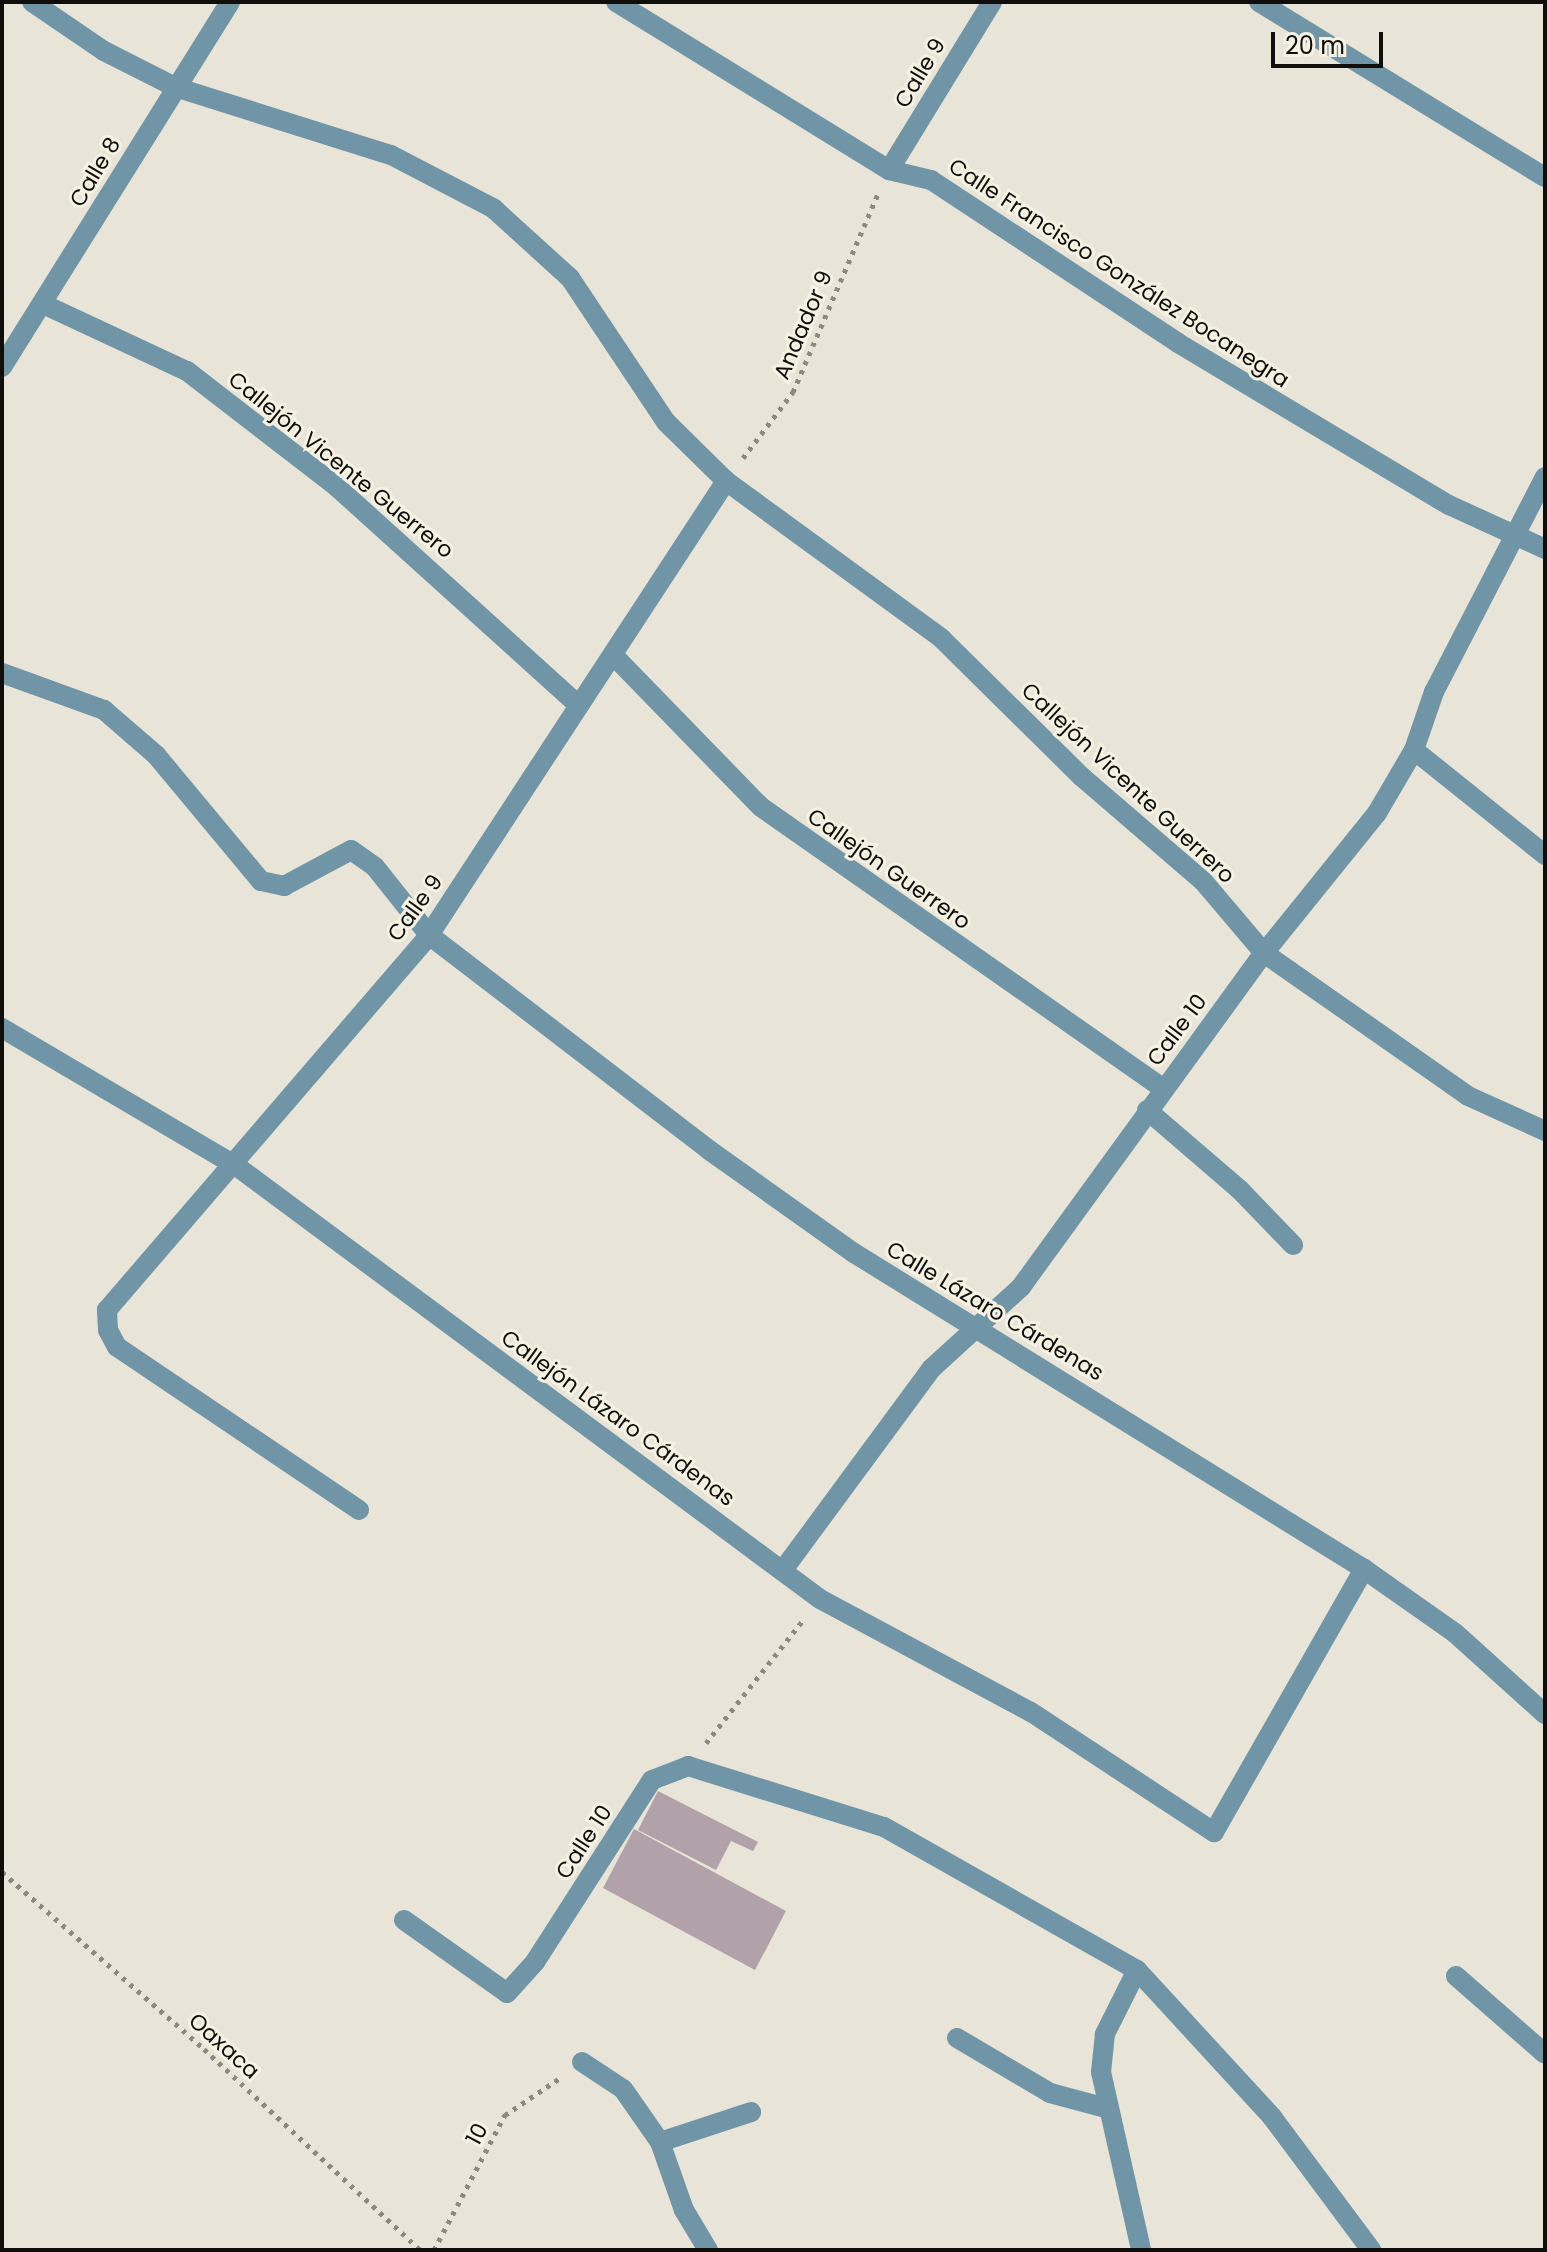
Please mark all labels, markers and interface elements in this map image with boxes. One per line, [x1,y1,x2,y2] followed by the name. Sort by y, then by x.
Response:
[1275,16,1387,66] scale bar
[1285,29,1345,62] text: 20 m
[889,34,951,112] street label: Calle 9
[64,133,126,211] street label: Calle 8
[944,153,1294,393] street label: Calle Francisco González Bocanegra
[768,267,838,383] street label: Andador 9
[223,366,459,564] street label: Callejón Vicente Guerrero
[1016,677,1240,889] street label: Callejón Vicente Guerrero
[802,803,976,935] street label: Callejón Guerrero
[382,869,448,947] street label: Calle 9
[1141,989,1213,1071] street label: Calle 10
[882,1236,1108,1386] street label: Calle Lázaro Cárdenas
[496,1324,740,1512] street label: Callejón Lázaro Cárdenas
[550,1800,618,1884] street label: Calle 10
[183,2007,265,2085] street label: Oaxaca
[460,2119,494,2149] street label: 10

